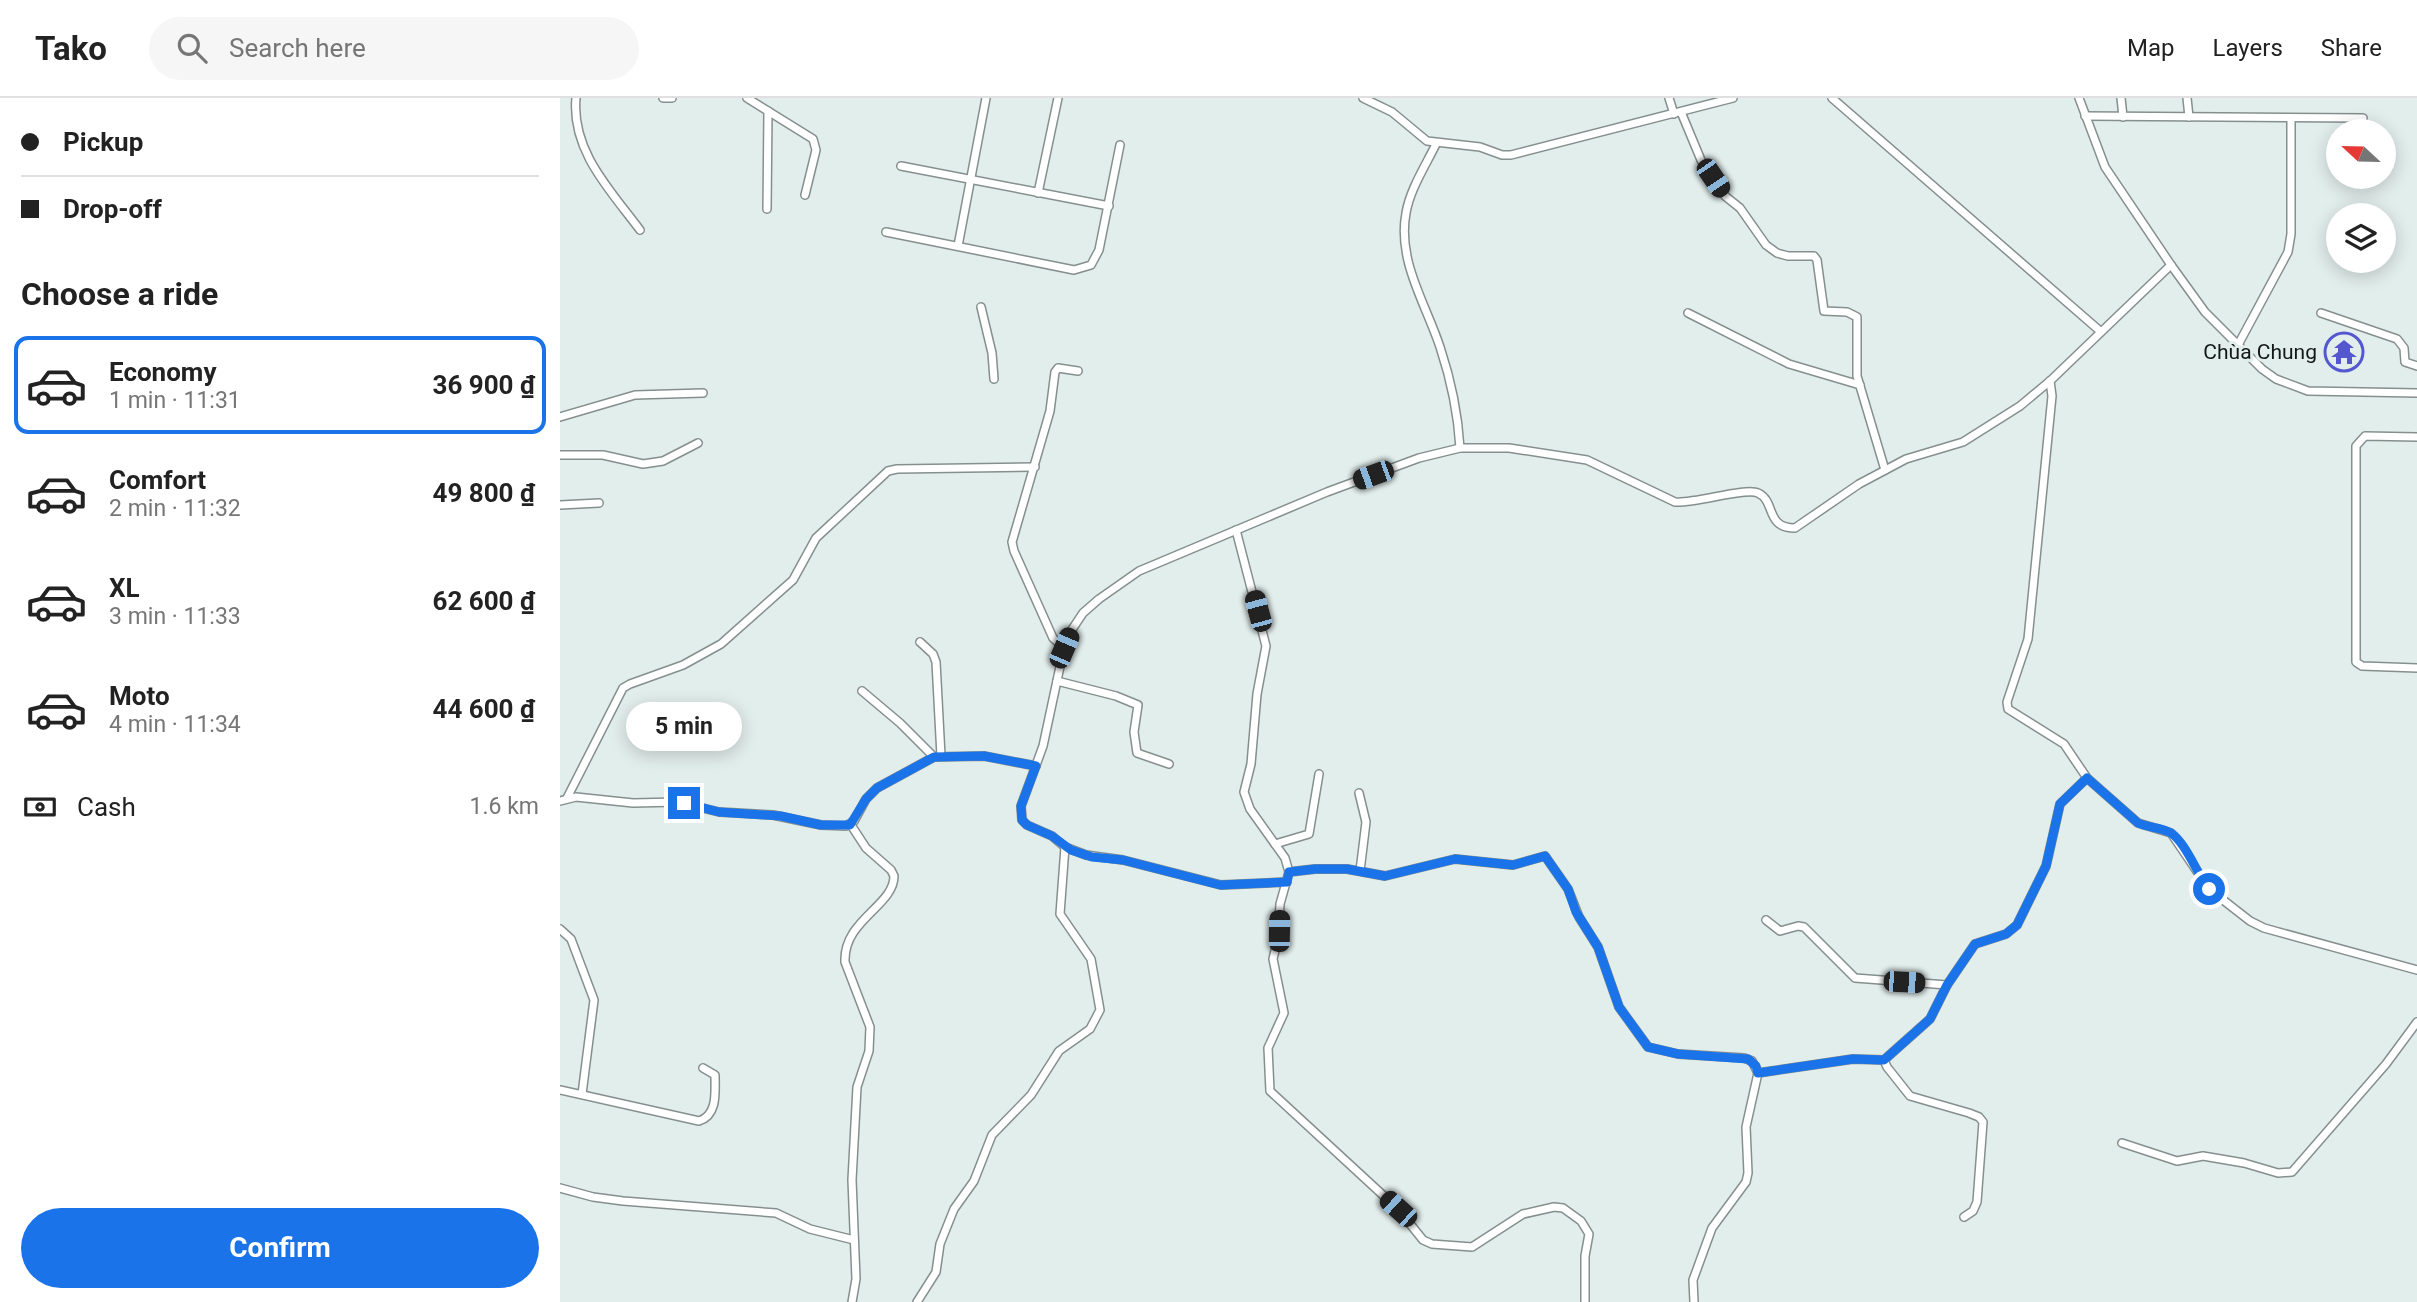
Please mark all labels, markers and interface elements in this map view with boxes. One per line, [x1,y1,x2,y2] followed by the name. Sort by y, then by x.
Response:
[149,17,639,80] search box
[35,29,107,68] text: Tako
[173,29,211,67] icon: search
[229,33,366,63] text: Search here
[2127,34,2175,62] text: Map
[2213,34,2283,62] text: Layers
[2321,34,2382,62] text: Share
[2326,119,2396,189] north arrow
[2326,119,2396,273] map controls
[63,127,143,157] text: Pickup
[1693,155,1734,201] car
[63,194,162,224] text: Drop-off
[2326,203,2396,273] button: layers
[21,275,218,313] text: Choose a ride
[2323,331,2365,373] temple icon: Chùa Chung
[2203,340,2317,364] place label: Chùa Chung
[25,354,88,417] icon: car
[109,357,216,387] text: Economy
[432,370,535,400] text: 36 900 ₫
[109,387,241,414] text: 1 min · 11:31
[1350,458,1397,492] car
[25,462,88,525] icon: car
[109,465,206,495] text: Comfort
[432,478,535,508] text: 49 800 ₫
[109,495,241,522] text: 2 min · 11:32
[25,570,88,633] icon: car
[109,573,140,603] text: XL
[432,586,535,616] text: 62 600 ₫
[1243,588,1274,634] car
[109,603,241,630] text: 3 min · 11:33
[1047,625,1082,671] car
[25,678,88,741] icon: car
[109,681,170,711] text: Moto
[432,694,535,724] text: 44 600 ₫
[626,702,742,750] callout: 5 min
[109,711,241,738] text: 4 min · 11:34
[655,713,713,740] text: 5 min
[668,787,700,819] route end
[21,788,59,826] icon: cash
[77,792,136,822] text: Cash
[470,793,539,820] text: 1.6 km
[2193,873,2225,905] route start
[1269,910,1290,952] car
[1883,970,1926,994] car
[1376,1187,1421,1231] car
[21,1208,539,1288] button: Confirm

